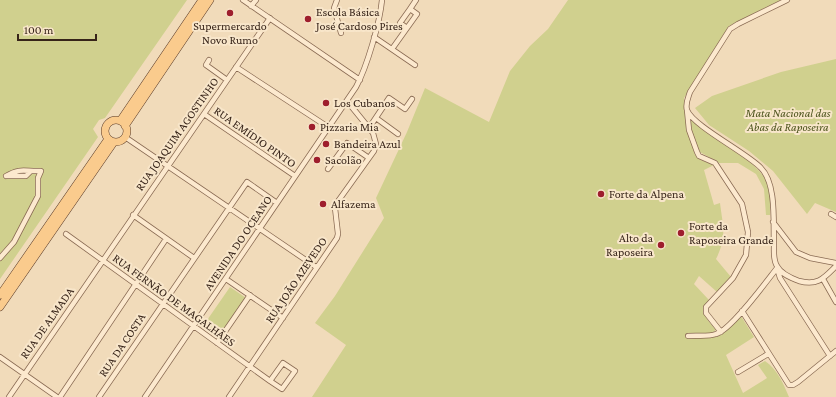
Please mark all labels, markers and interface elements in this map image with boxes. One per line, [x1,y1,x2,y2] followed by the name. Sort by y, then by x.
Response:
[315,5,403,33] place label: Escola Básica José Cardoso Pires
[225,8,235,18] marker: Supermercardo Novo Rumo
[303,14,313,24] marker: Escola Básica José Cardoso Pires
[18,16,96,42] scale bar
[193,19,267,47] place label: Supermercardo Novo Rumo
[24,23,54,37] text: 100 m
[133,75,221,193] street label: RUA JOAQUIM AGOSTINHO
[334,96,395,110] place label: Los Cubanos
[321,98,331,108] marker: Los Cubanos
[211,103,299,171] street label: RUA EMÍDIO PINTO
[745,106,831,134] park label: Mata Nacional das Abas da Raposeira
[320,120,379,134] place label: Pizzaria Mia
[307,122,317,132] marker: Pizzaria Mia
[334,137,401,151] place label: Bandeira Azul
[321,139,331,149] marker: Bandeira Azul
[325,153,362,167] place label: Sacolão
[312,155,322,165] marker: Sacolão
[609,187,684,201] place label: Forte da Alpena
[596,189,606,199] marker: Forte da Alpena
[201,193,275,293] street label: AVENIDA DO OCEANO
[331,197,376,211] place label: Alfazema
[318,199,328,209] marker: Alfazema
[689,219,774,247] place label: Forte da Raposeira Grande
[676,228,686,238] marker: Forte da Raposeira Grande
[606,231,653,259] place label: Alto da Raposeira
[262,234,330,326] street label: RUA JOÃO AZEVEDO
[656,240,666,250] marker: Alto da Raposeira
[110,251,238,349] street label: RUA FERNÃO DE MAGALHÃES
[17,284,77,362] street label: RUA DE ALMADA
[96,310,149,379] street label: RUA DA COSTA

